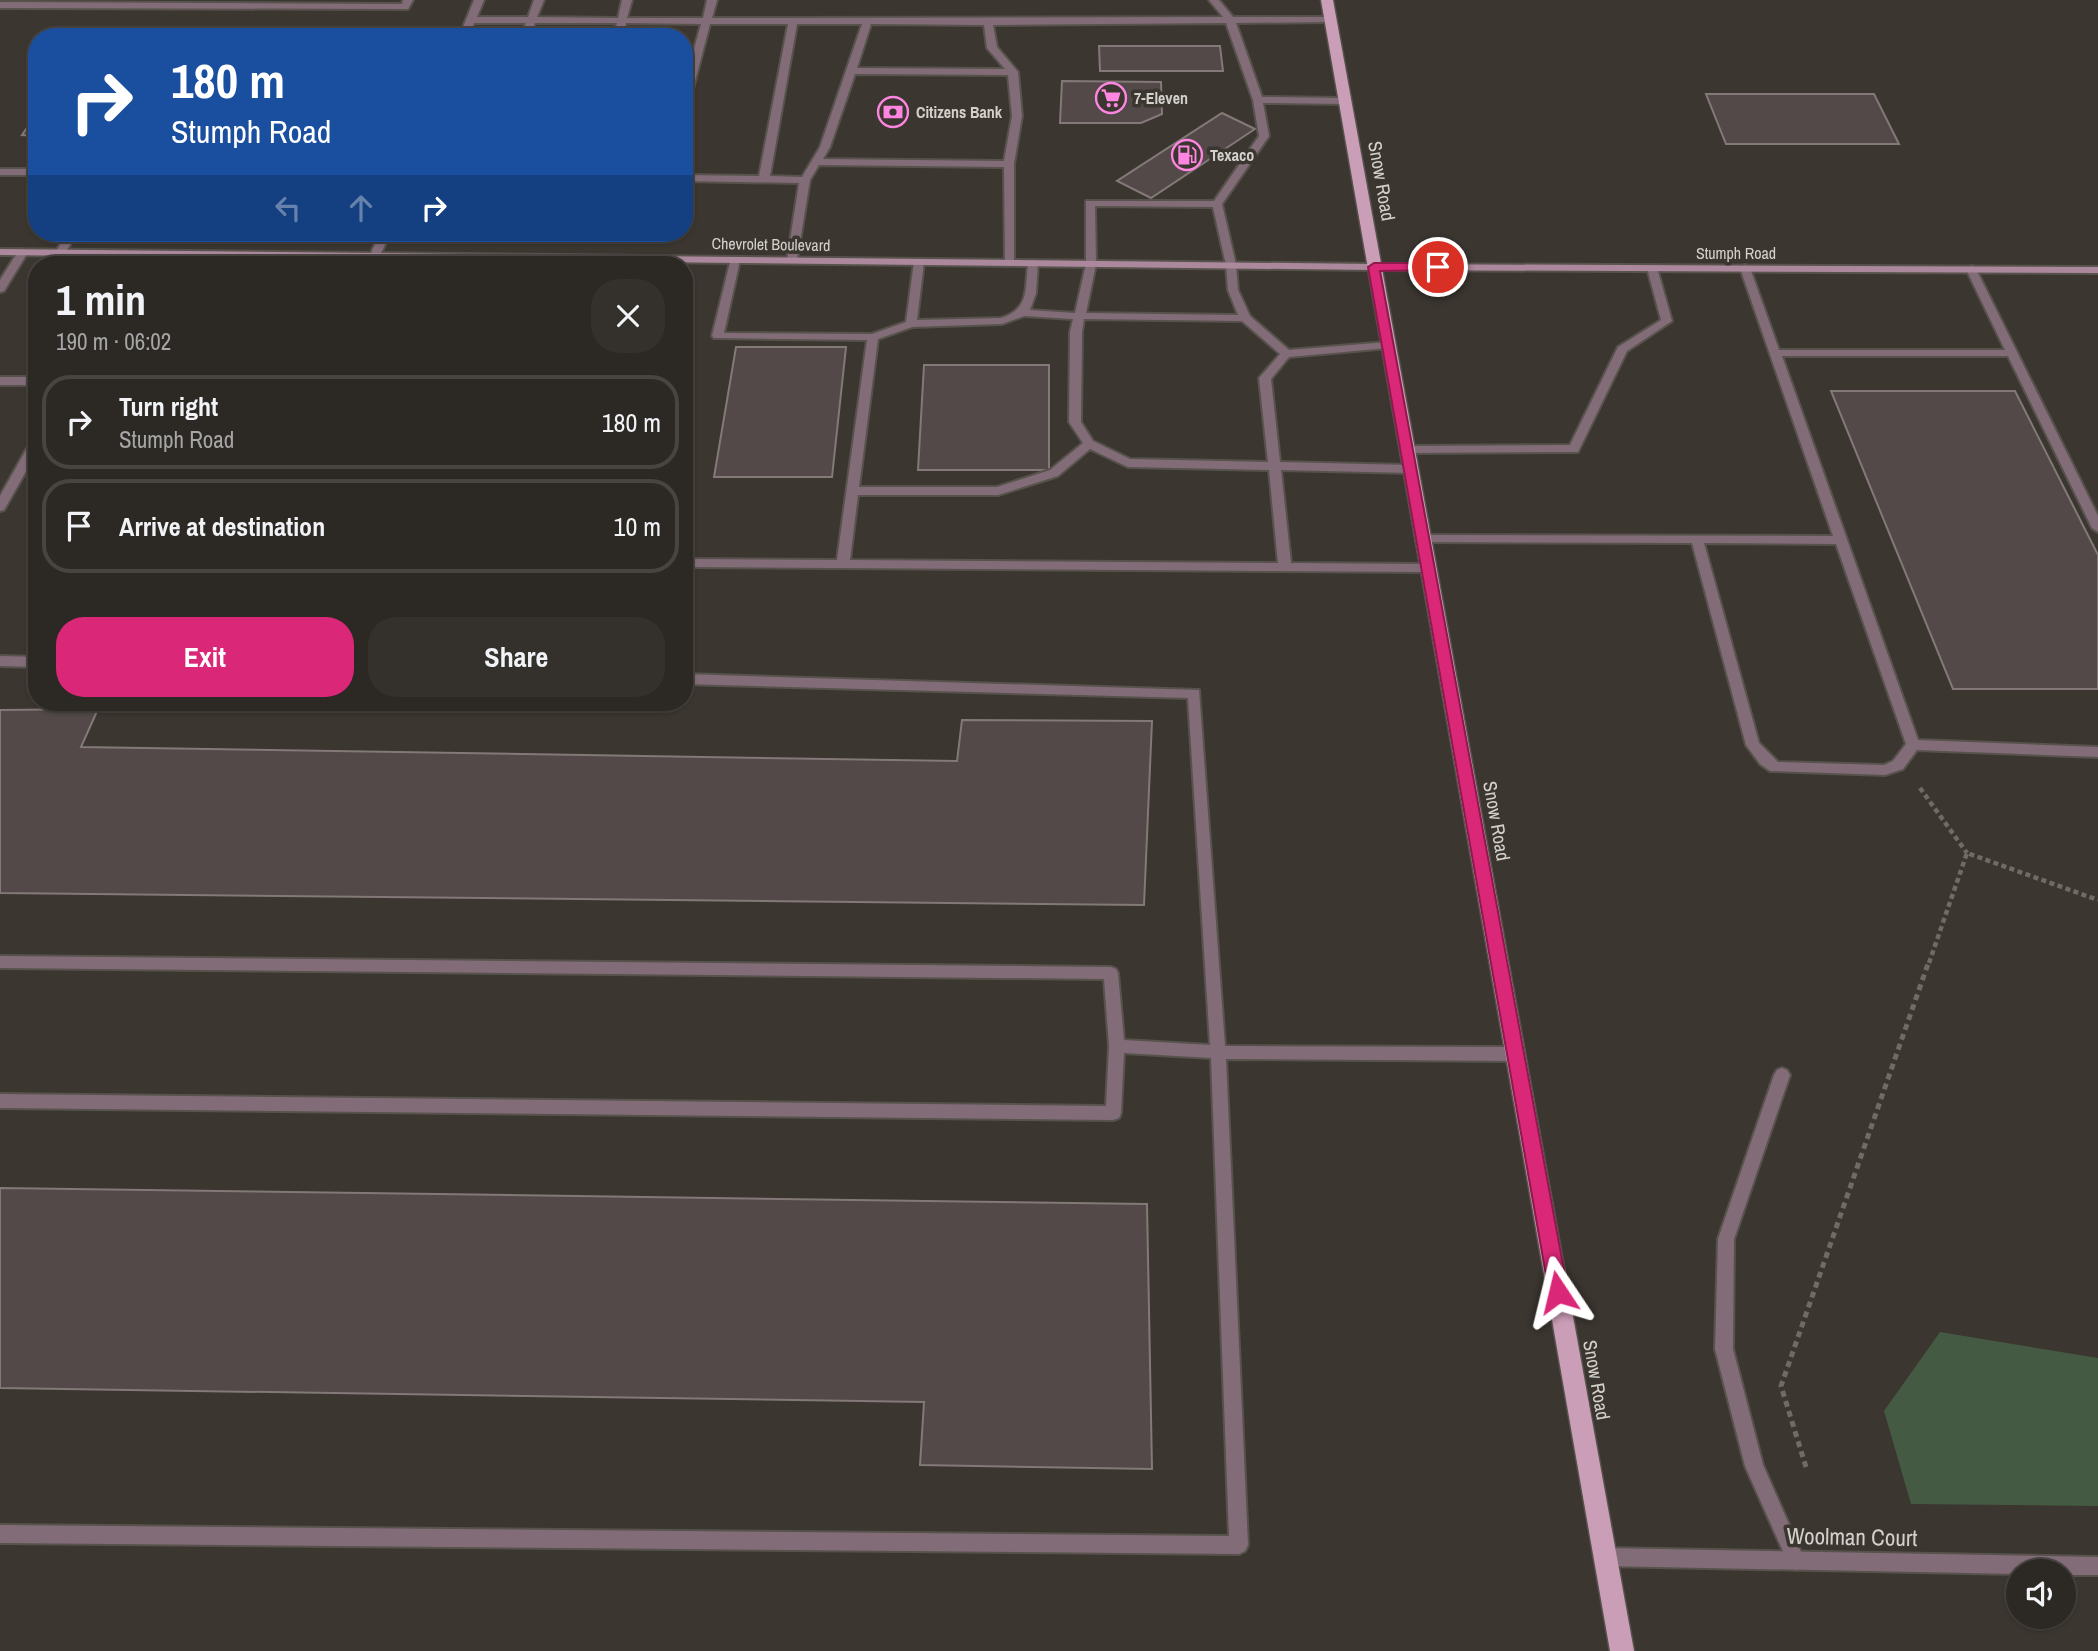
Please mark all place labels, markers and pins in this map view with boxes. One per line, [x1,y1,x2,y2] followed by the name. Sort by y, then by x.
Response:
[1094,81,1128,115] supermarket icon: 7-Eleven
[1134,87,1188,109] place label: 7-Eleven
[876,95,910,129] bank icon: Citizens Bank
[916,101,1003,123] place label: Citizens Bank
[1170,138,1204,172] fuel station icon: Texaco
[1210,144,1254,166] place label: Texaco
[1408,237,1468,297] pin

